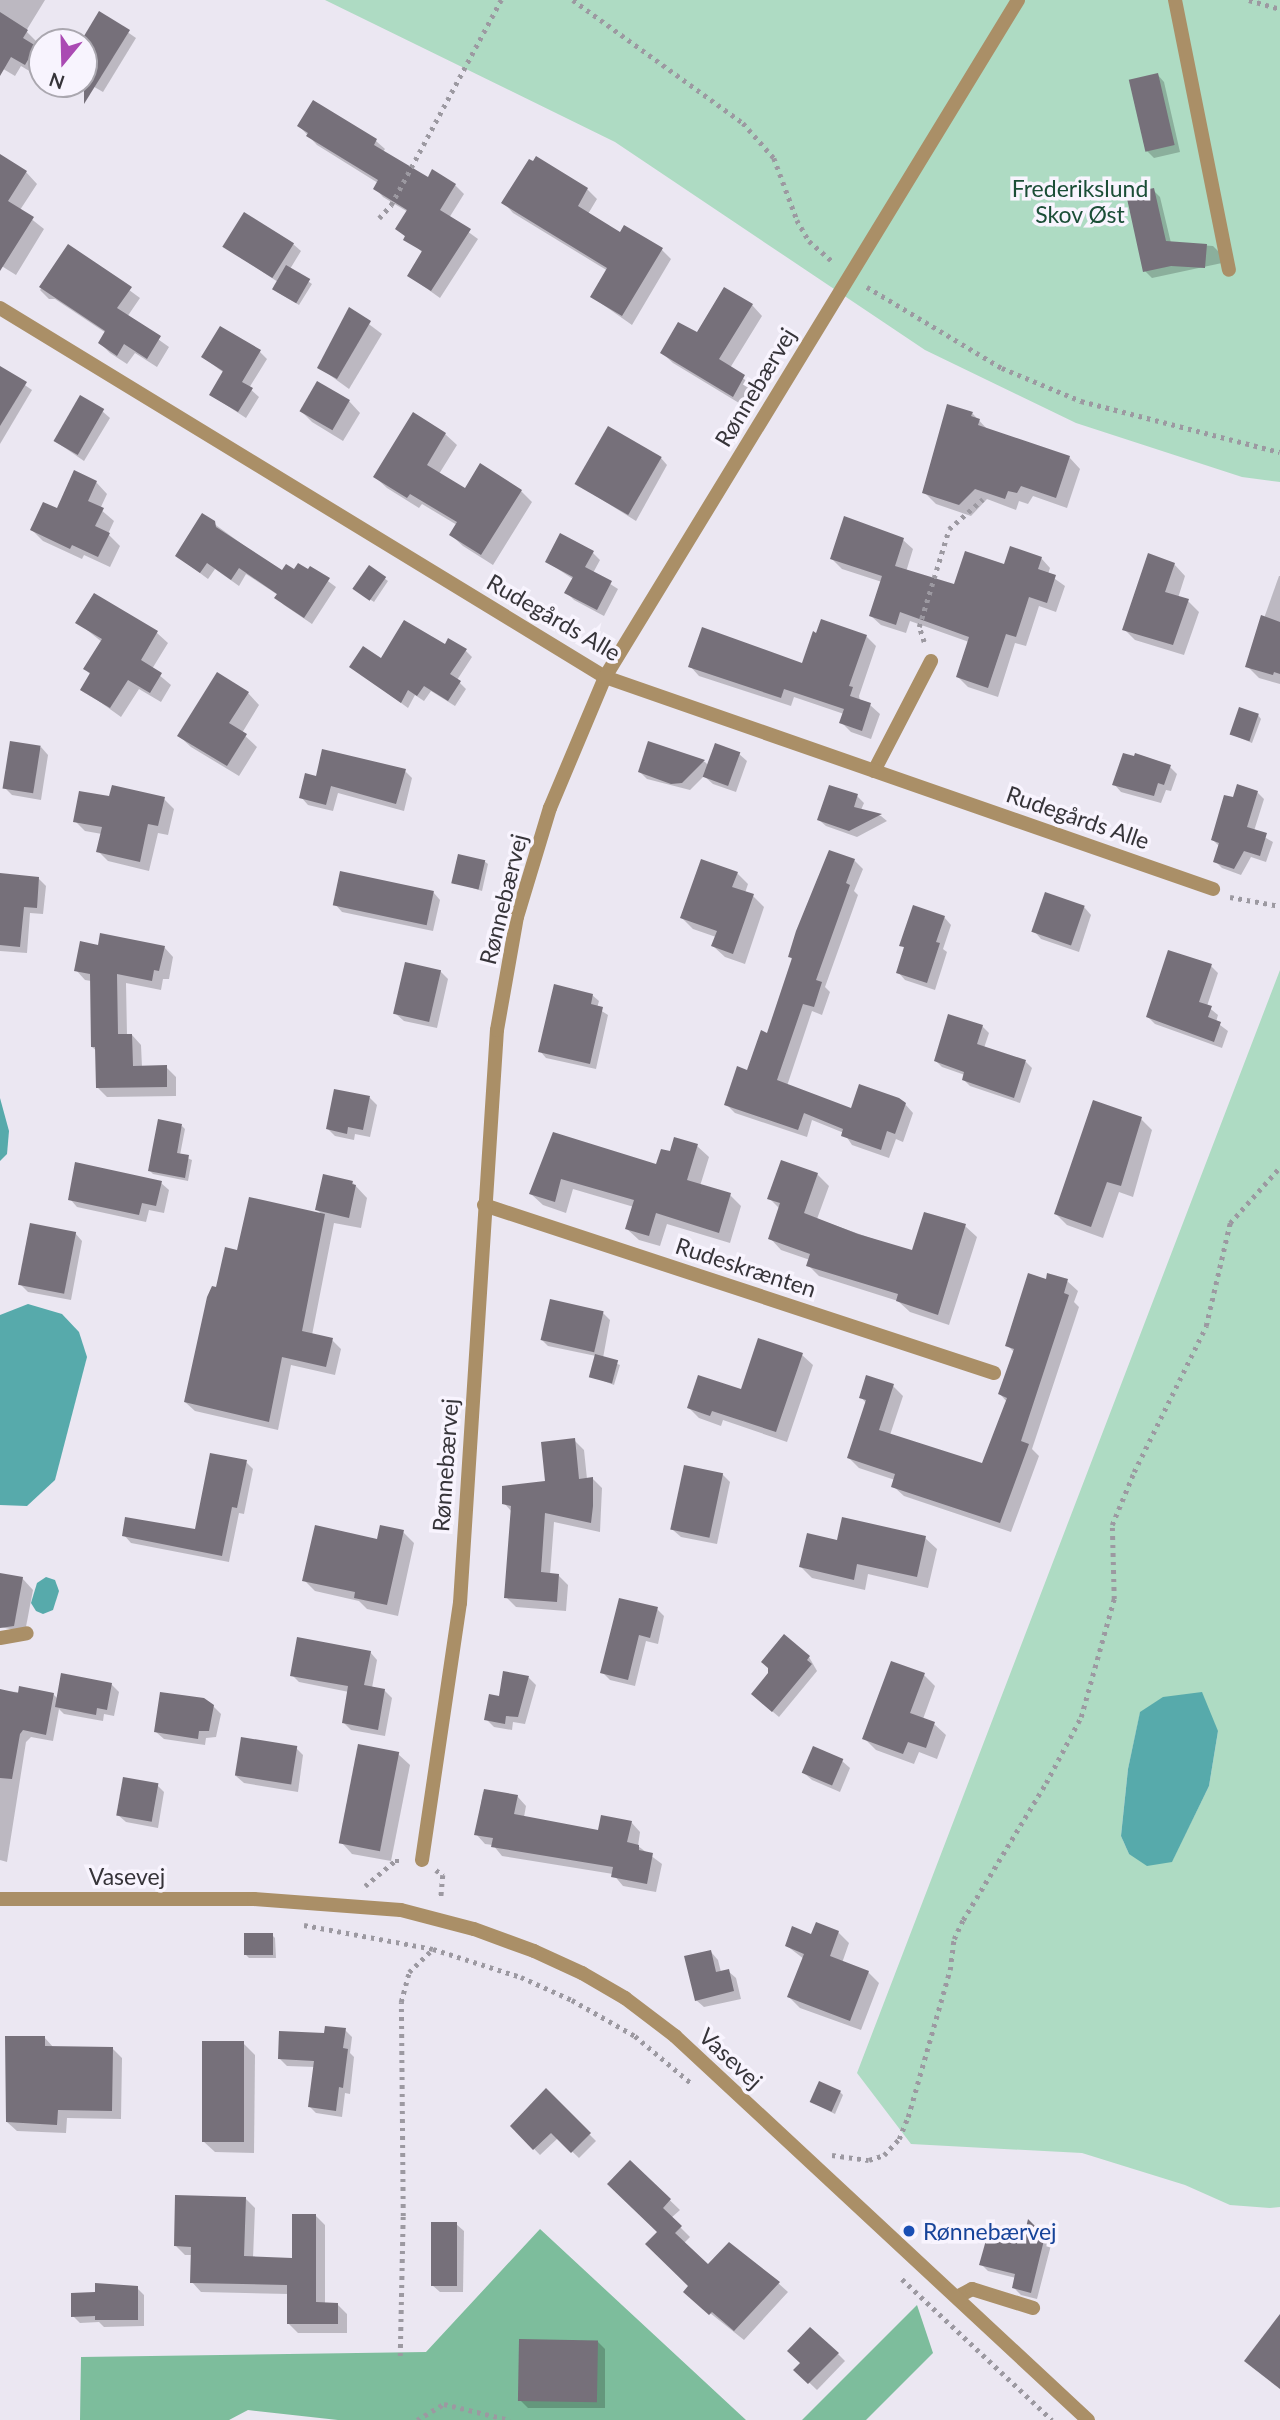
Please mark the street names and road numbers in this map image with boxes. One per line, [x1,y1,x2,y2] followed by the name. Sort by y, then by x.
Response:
[709,323,801,451] street label: Rønnebærvej
[482,567,626,667] street label: Rudegårds Alle
[1002,779,1154,855] street label: Rudegårds Alle
[473,831,533,967] street label: Rønnebærvej
[672,1231,820,1303] street label: Rudeskrænten
[427,1397,463,1533] street label: Rønnebærvej
[89,1862,165,1890] street label: Vasevej
[694,2022,768,2094] street label: Vasevej

